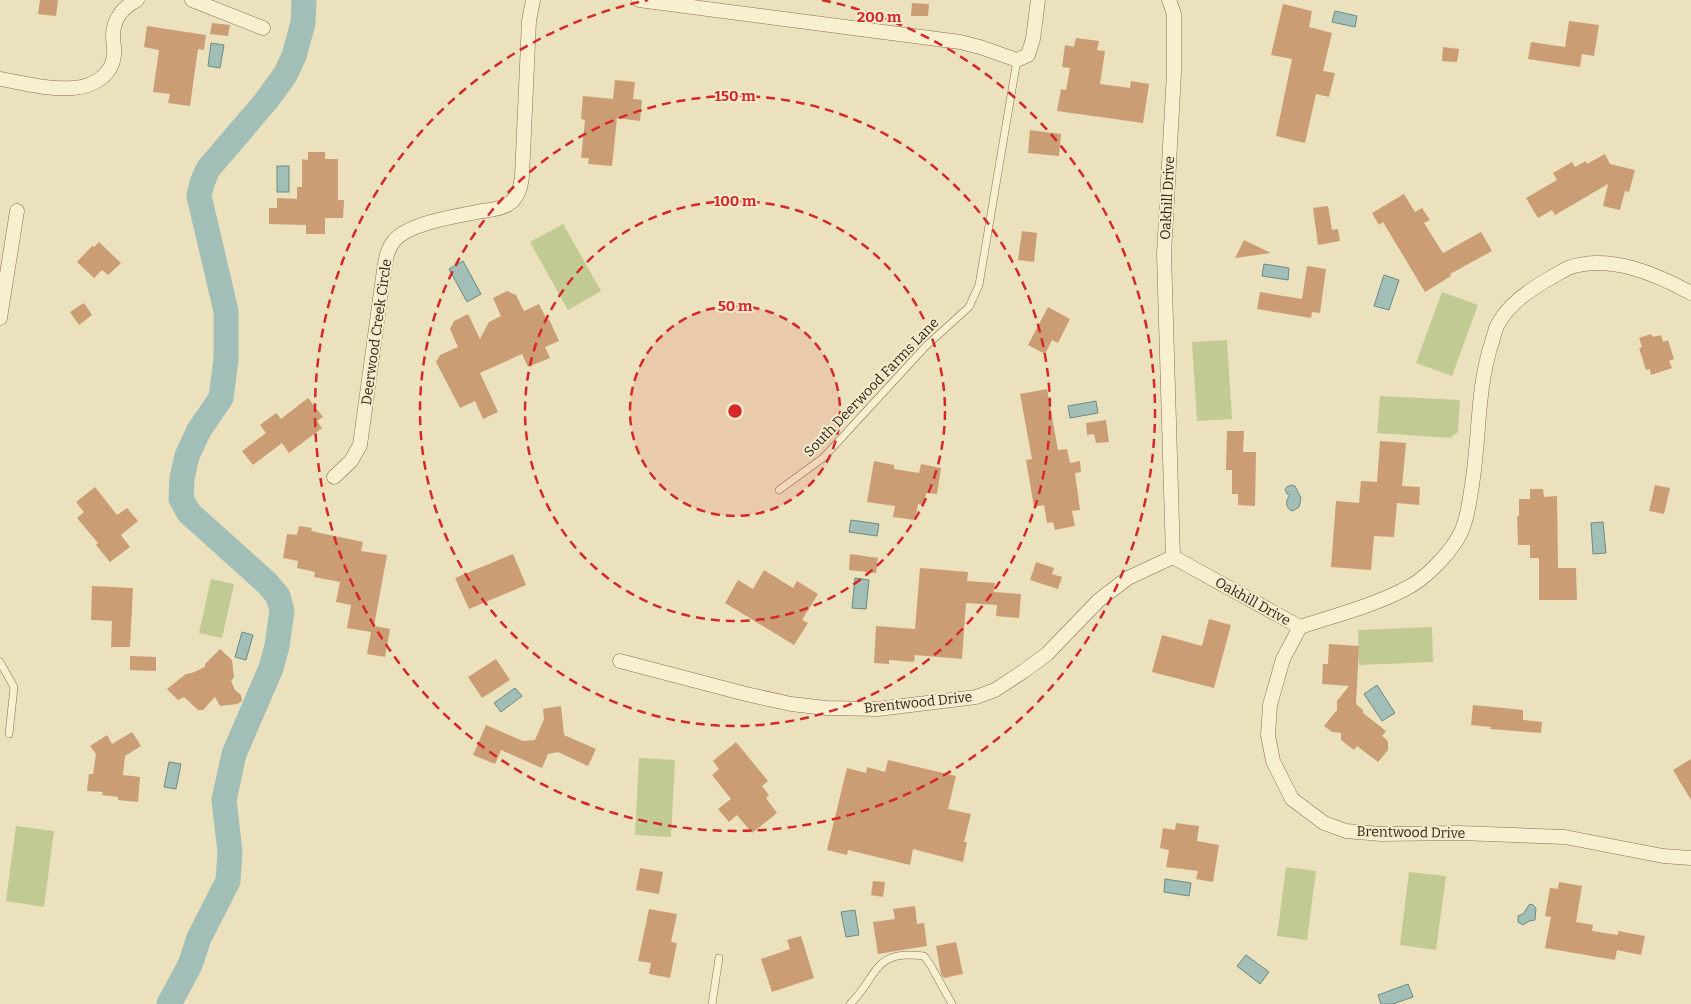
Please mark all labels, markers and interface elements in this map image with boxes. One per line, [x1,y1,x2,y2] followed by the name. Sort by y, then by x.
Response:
[857,8,902,26] text: 200 m
[714,87,756,105] text: 150 m
[1157,156,1178,240] street label: Oakhill Drive
[714,192,757,210] text: 100 m
[358,258,395,406] street label: Deerwood Creek Circle
[718,297,753,315] text: 50 m
[800,314,942,460] street label: South Deerwood Farms Lane
[726,402,744,420] centre of rings
[1212,574,1294,629] street label: Oakhill Drive
[863,688,973,717] street label: Brentwood Drive
[1356,823,1465,842] street label: Brentwood Drive

